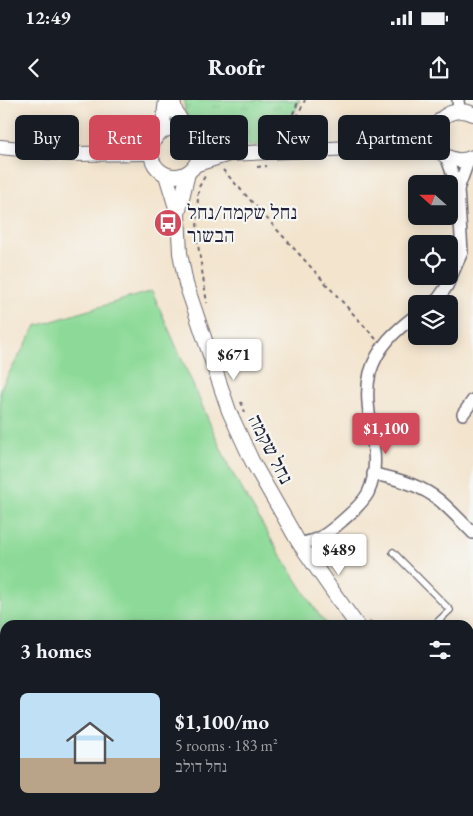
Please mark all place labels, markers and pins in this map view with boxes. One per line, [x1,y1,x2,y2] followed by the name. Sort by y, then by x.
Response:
[187,199,297,248] place label: נחל שקמה/נחל הבשור
[153,208,183,238] bus stop icon: נחל שקמה/נחל הבשור
[204,338,264,381] pin: $671
[345,412,427,455] pin: $1,100
[309,534,369,576] pin: $489

